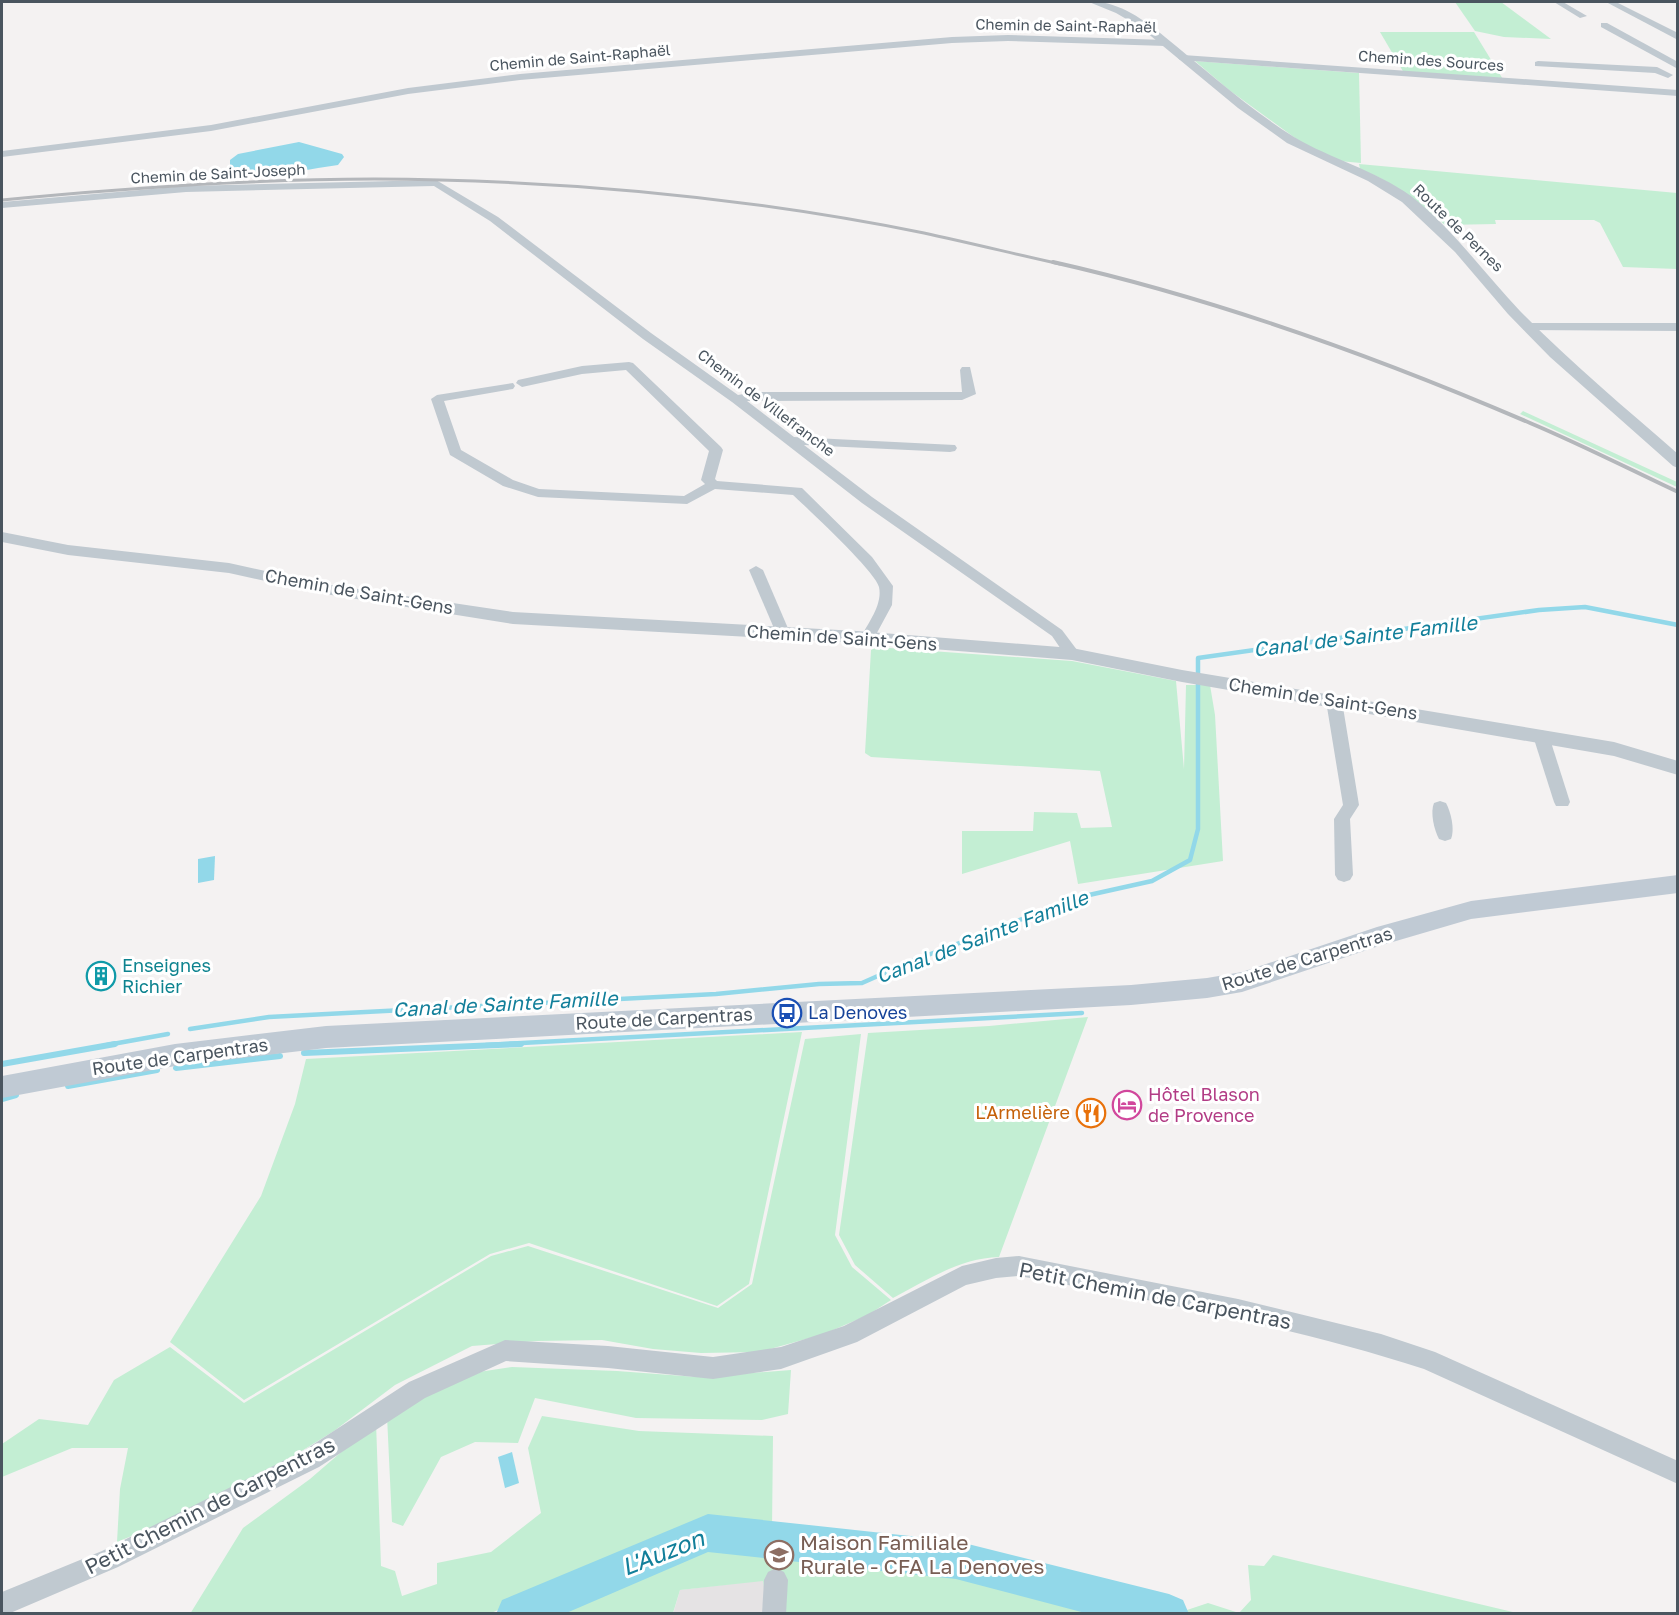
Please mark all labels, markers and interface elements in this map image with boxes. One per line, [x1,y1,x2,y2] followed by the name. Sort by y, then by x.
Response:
[975,14,1157,36] street label: Chemin de Saint-Raphaël
[489,40,671,74] street label: Chemin de Saint-Raphaël
[1358,46,1505,74] street label: Chemin des Sources
[130,159,306,187] street label: Chemin de Saint-Joseph
[1410,180,1508,275] street label: Route de Pernes
[694,345,839,460] street label: Chemin de Villefranche
[263,564,455,618] street label: Chemin de Saint-Gens
[1252,609,1479,661] water label: Canal de Sainte Famille
[746,619,938,655] street label: Chemin de Saint-Gens
[1227,672,1419,724] street label: Chemin de Saint-Gens
[872,884,1092,988] water label: Canal de Sainte Famille
[1219,922,1395,995] street label: Route de Carpentras
[122,954,211,997] place label: Enseignes Richier
[85,960,117,992] building icon: Enseignes Richier
[392,985,619,1021] water label: Canal de Sainte Famille
[771,997,803,1029] bus stop icon: La Denoves
[808,1001,907,1023] place label: La Denoves
[575,1002,753,1034] street label: Route de Carpentras
[90,1033,269,1079] street label: Route de Carpentras
[1148,1083,1260,1126] place label: Hôtel Blason de Provence
[1111,1089,1143,1121] hotel icon: Hôtel Blason de Provence
[1075,1097,1107,1129] restaurant icon: L'Armelière
[975,1101,1070,1123] place label: L'Armelière
[1017,1256,1294,1334] street label: Petit Chemin de Carpentras
[80,1431,339,1580] street label: Petit Chemin de Carpentras
[617,1522,709,1581] water label: L'Auzon
[800,1529,1044,1579] place label: Maison Familiale Rurale - CFA La Denoves
[763,1539,795,1571] school or university icon: Maison Familiale Rurale - CFA La Denoves

